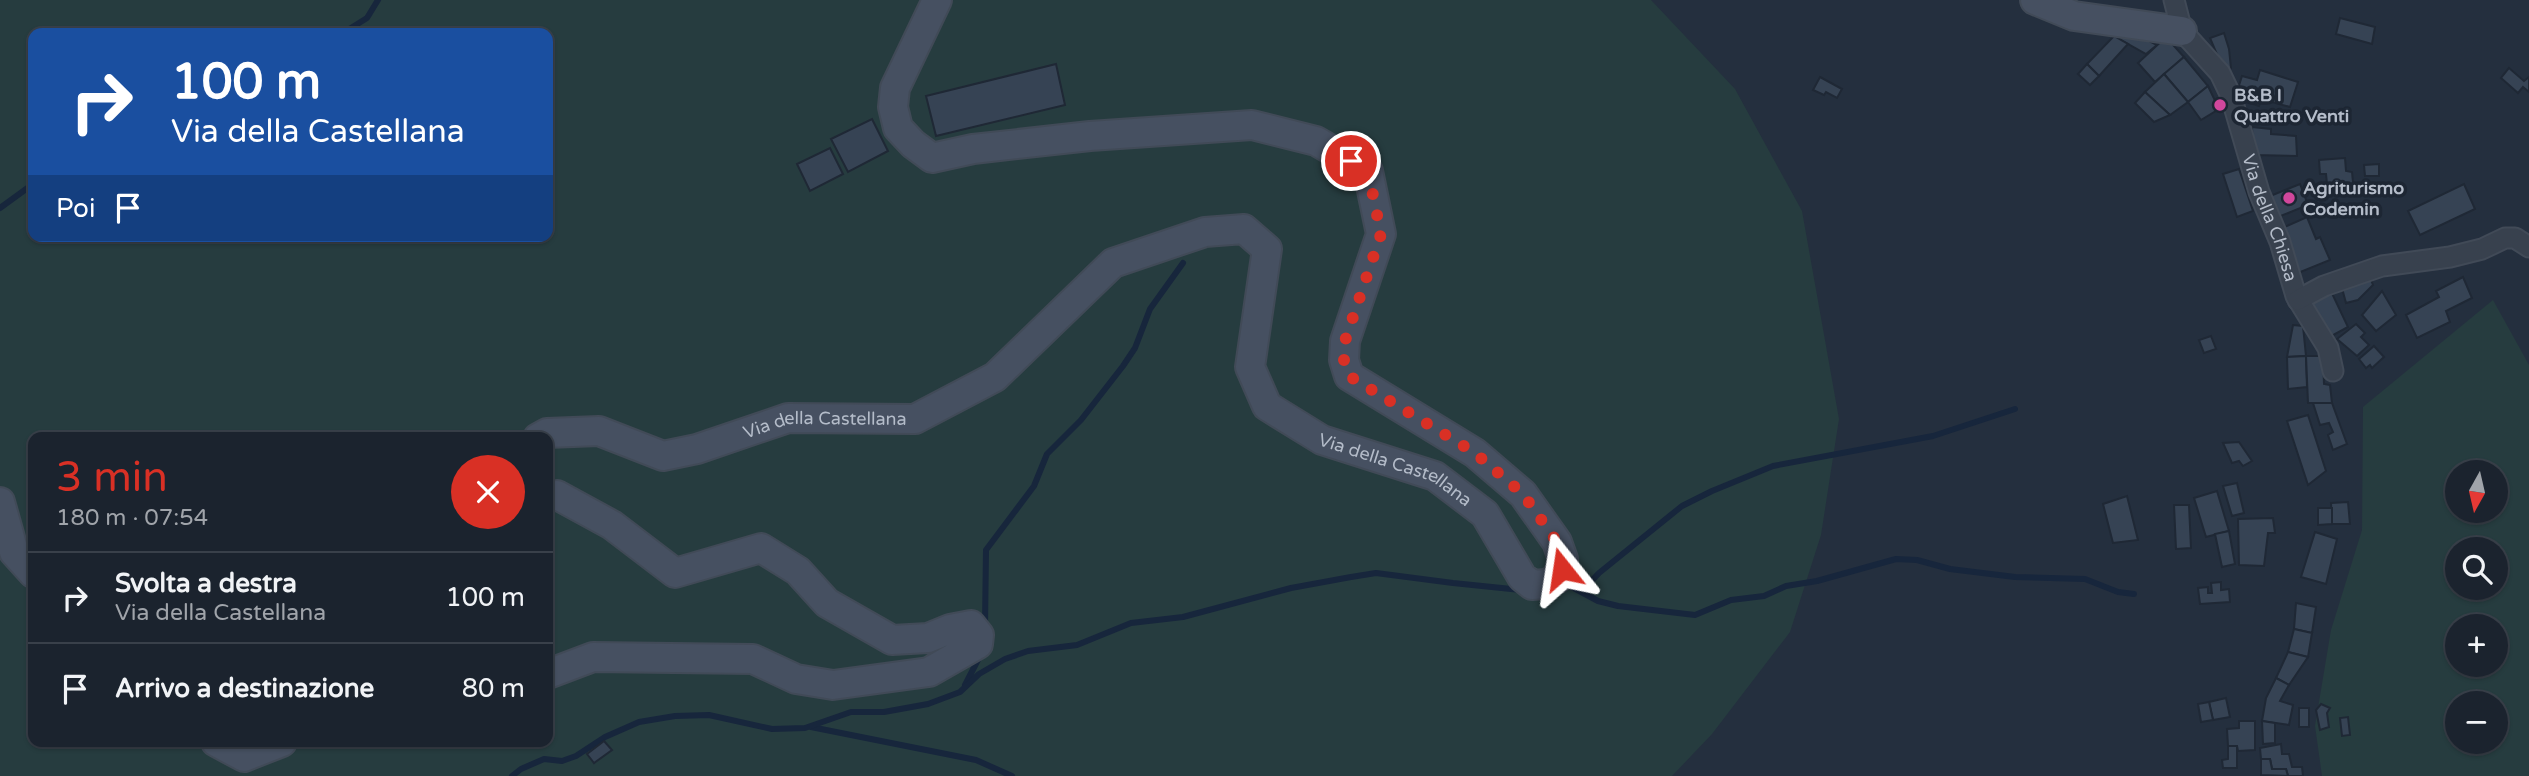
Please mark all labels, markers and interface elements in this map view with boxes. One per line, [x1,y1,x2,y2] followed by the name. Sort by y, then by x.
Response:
[171,53,321,112] text: 100 m
[56,56,147,147] icon: right
[2234,84,2349,127] place label: B&B I Quattro Venti
[2212,97,2228,113] marker: B&B I Quattro Venti
[171,113,465,151] text: Via della Castellana
[1321,131,1381,191] pin
[1332,142,1370,180] icon: arrive
[2237,151,2302,284] street label: Via della Chiesa
[2303,177,2404,220] place label: Agriturismo Codemin
[109,189,147,227] icon: arrive
[2281,190,2297,206] marker: Agriturismo Codemin
[56,193,95,224] text: Poi
[740,407,907,443] street label: Via della Castellana
[1316,429,1476,511] street label: Via della Castellana
[56,452,168,503] text: 3 min
[451,455,525,529] button: close
[2445,460,2508,523] north arrow
[2445,460,2508,754] map controls
[56,504,208,532] text: 180 m · 07:54
[1525,532,1599,606] position arrow
[2445,537,2508,600] button: search
[115,568,297,599] text: Svolta a destra
[56,579,94,617] icon: right
[445,582,525,613] text: 100 m
[115,599,326,627] text: Via della Castellana
[2445,614,2508,677] button: +
[56,670,94,708] icon: arrive
[115,673,374,704] text: Arrivo a destinazione
[462,673,525,704] text: 80 m
[2445,691,2508,754] button: −

